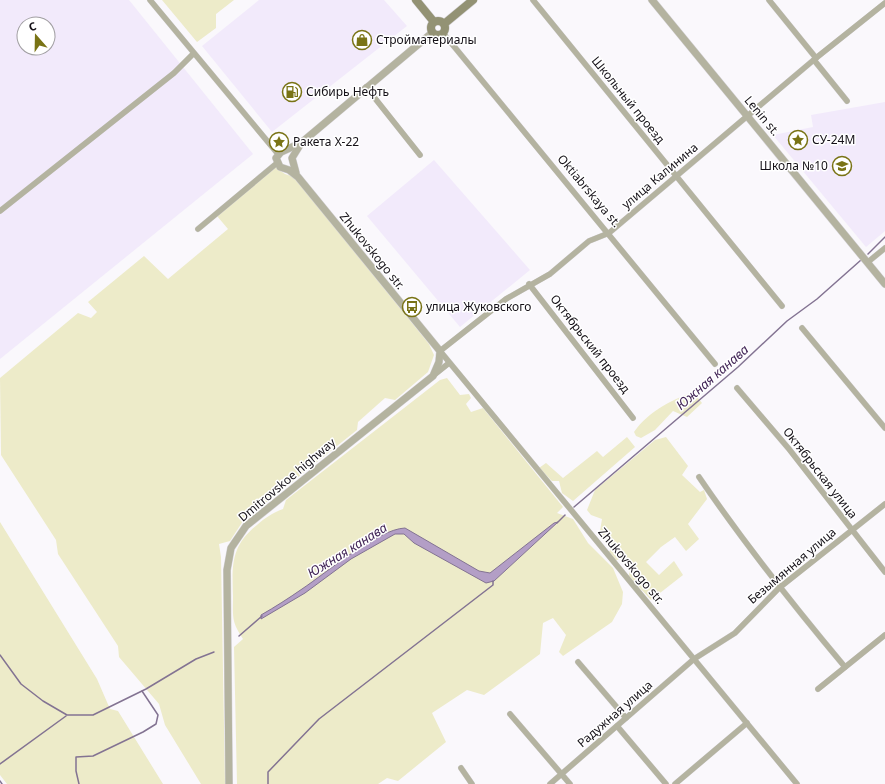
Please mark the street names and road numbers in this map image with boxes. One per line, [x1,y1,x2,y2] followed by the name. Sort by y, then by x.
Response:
[588,52,669,147] street label: Школьный проезд
[741,92,784,139] street label: Lenin st.
[618,139,701,213] street label: улица Калинина
[554,151,625,231] street label: Oktiabrskaya st.
[336,209,409,293] street label: Zhukovskogo str.
[547,291,635,397] street label: Октябрьский проезд
[779,423,862,522] street label: Октябрьская улица
[234,433,340,525] street label: Dmitrovskoe highway
[594,524,668,607] street label: Zhukovskogo str.
[744,524,839,608] street label: Безымянная улица
[574,676,656,751] street label: Радужная улица

